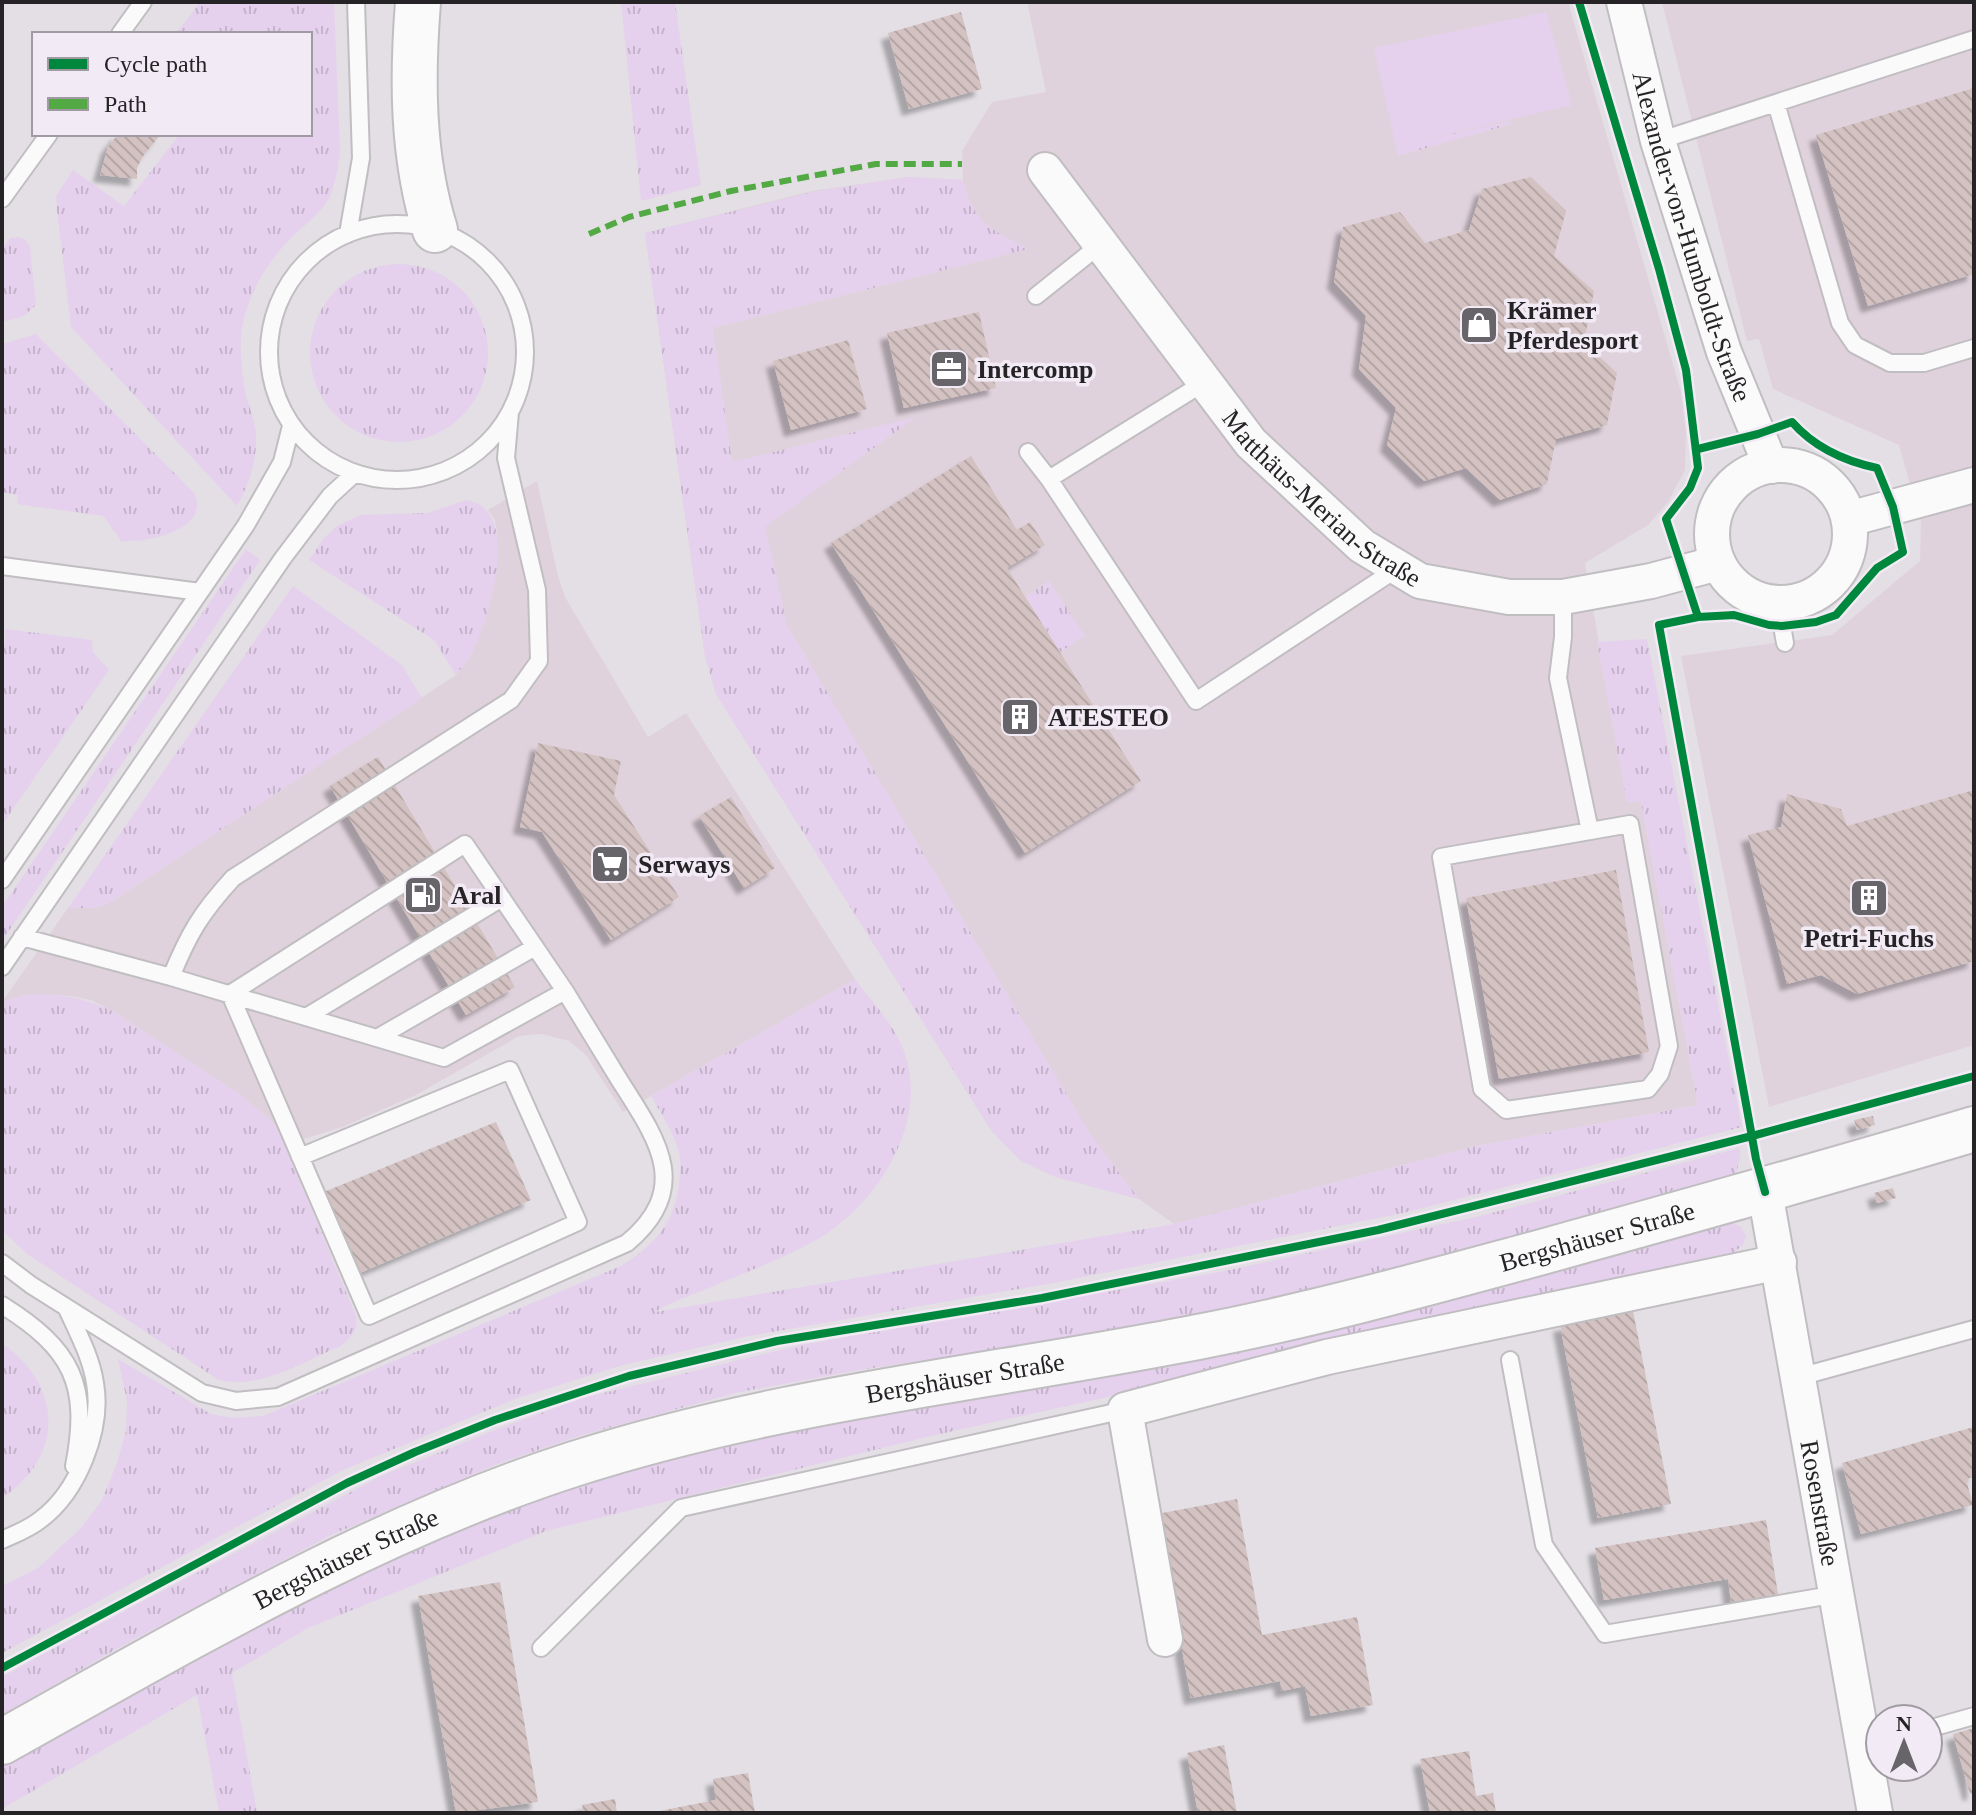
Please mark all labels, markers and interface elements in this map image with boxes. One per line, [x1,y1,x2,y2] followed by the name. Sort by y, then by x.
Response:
[32,32,312,136] legend
[104,51,207,77] text: Cycle path
[1627,68,1757,406] street label: Alexander-von-Humboldt-Straße
[104,91,147,117] text: Path
[1507,296,1639,355] place label: Krämer Pferdesport
[1458,304,1500,346] shop icon: Krämer Pferdesport
[928,348,970,390] office icon: Intercomp
[977,355,1094,384] place label: Intercomp
[1217,404,1426,593] street label: Matthäus-Merian-Straße
[999,696,1041,738] building icon: ATESTEO
[1048,703,1169,732] place label: ATESTEO
[589,843,631,885] supermarket icon: Serways
[638,850,730,879] place label: Serways
[402,874,444,916] fuel station icon: Aral
[1848,877,1890,919] building icon: Petri-Fuchs
[451,881,502,910] place label: Aral
[1804,924,1934,953] place label: Petri-Fuchs
[1496,1196,1698,1277] street label: Bergshäuser Straße
[863,1347,1067,1409] street label: Bergshäuser Straße
[1795,1438,1845,1568] street label: Rosenstraße
[249,1502,443,1615] street label: Bergshäuser Straße
[1864,1703,1944,1783] north arrow
[1896,1711,1912,1736] text: N

